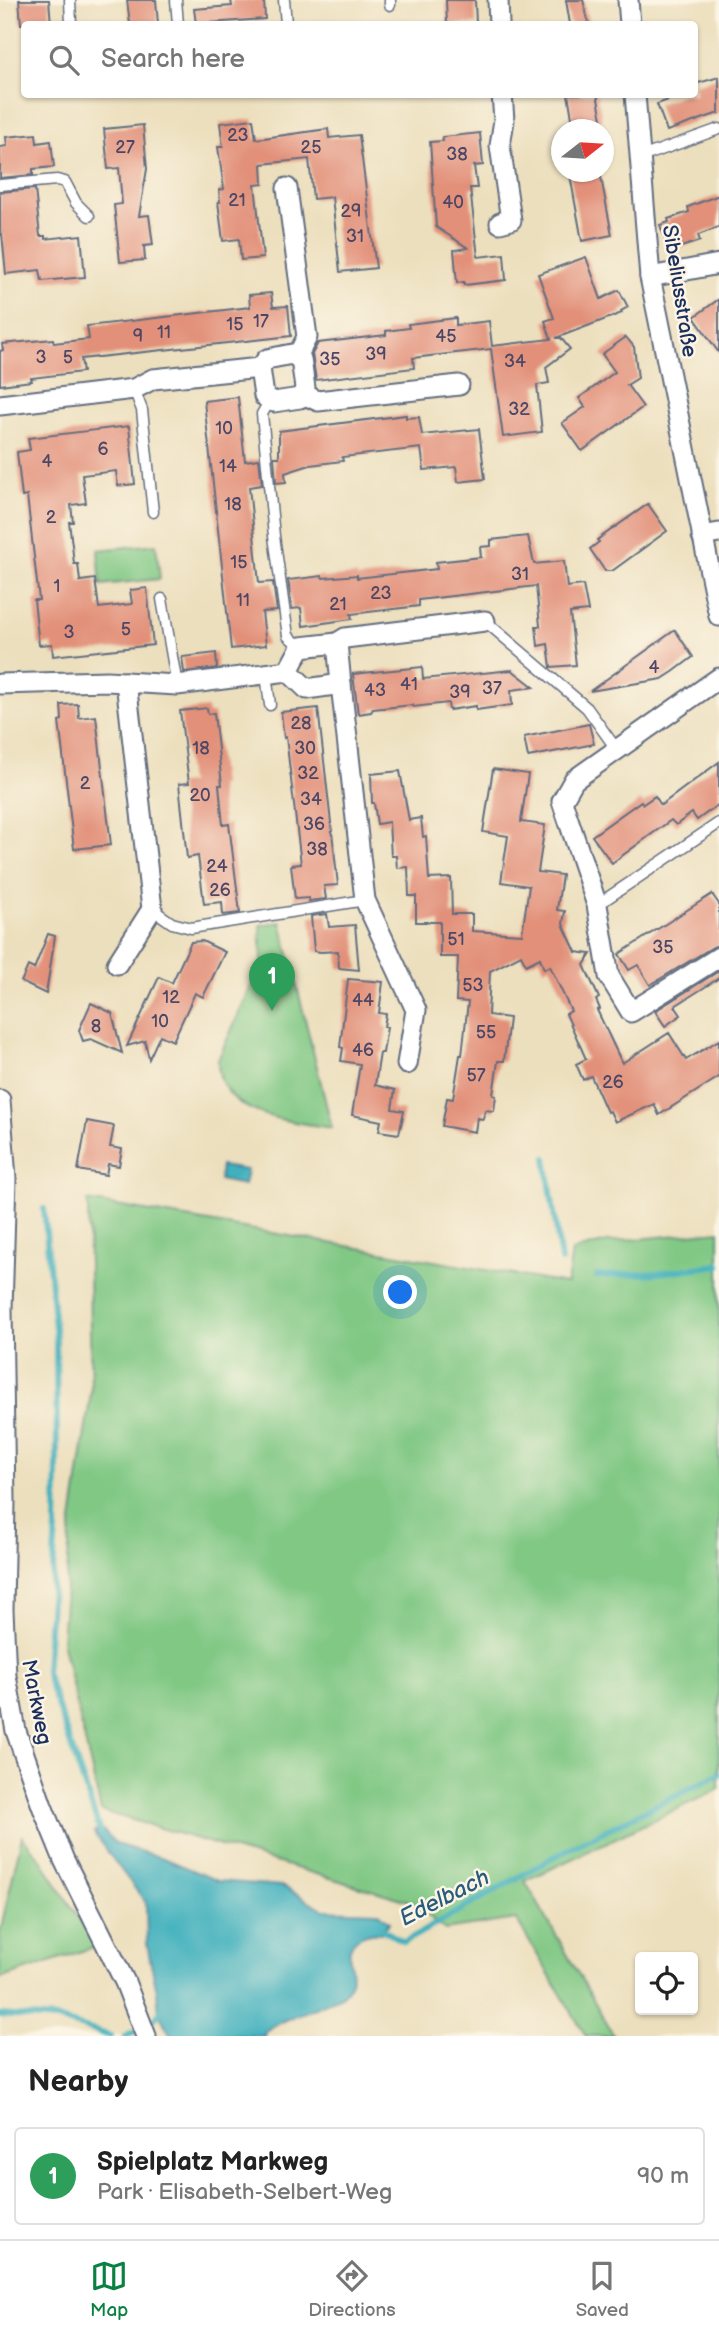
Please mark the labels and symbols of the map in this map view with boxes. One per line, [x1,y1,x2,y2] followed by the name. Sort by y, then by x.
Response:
[551,119,614,182] north arrow
[227,125,249,146] house number: 23
[115,137,135,158] house number: 27
[301,137,321,158] house number: 25
[446,144,468,165] house number: 38
[228,190,246,211] house number: 21
[442,192,464,213] house number: 40
[340,201,362,222] house number: 29
[657,223,702,359] street label: Sibeliusstraße
[346,226,364,247] house number: 31
[253,311,269,332] house number: 17
[226,314,244,335] house number: 15
[157,322,171,343] house number: 11
[133,326,143,347] house number: 9
[435,326,457,347] house number: 45
[365,344,387,365] house number: 39
[35,347,47,368] house number: 3
[63,347,73,368] house number: 5
[319,349,341,370] house number: 35
[504,351,526,372] house number: 34
[508,399,530,420] house number: 32
[215,418,233,439] house number: 10
[98,439,109,460] house number: 6
[42,451,53,472] house number: 4
[219,456,237,477] house number: 14
[224,494,242,515] house number: 18
[46,507,57,528] house number: 2
[230,552,248,573] house number: 15
[511,564,529,585] house number: 31
[54,576,60,597] house number: 1
[370,583,392,604] house number: 23
[236,590,250,611] house number: 11
[329,594,347,615] house number: 21
[121,619,131,640] house number: 5
[63,622,75,643] house number: 3
[649,657,660,678] house number: 4
[400,674,418,695] house number: 41
[482,678,502,699] house number: 37
[364,680,386,701] house number: 43
[449,682,471,703] house number: 39
[290,713,312,734] house number: 28
[192,738,210,759] house number: 18
[294,738,316,759] house number: 30
[297,763,319,784] house number: 32
[80,773,91,794] house number: 2
[189,785,211,806] house number: 20
[300,789,322,810] house number: 34
[303,814,325,835] house number: 36
[306,839,328,860] house number: 38
[206,856,228,877] house number: 24
[209,880,231,901] house number: 26
[447,929,465,950] house number: 51
[652,937,674,958] house number: 35
[249,953,295,1011] pin: 1
[462,975,484,996] house number: 53
[162,987,180,1008] house number: 12
[352,990,374,1011] house number: 44
[151,1011,169,1032] house number: 10
[91,1016,101,1037] house number: 8
[476,1022,496,1043] house number: 55
[352,1040,374,1061] house number: 46
[466,1065,486,1086] house number: 57
[602,1072,624,1093] house number: 26
[383,1275,417,1309] your location
[16,1657,57,1747] street label: Markweg
[395,1863,495,1932] water label: Edelbach

